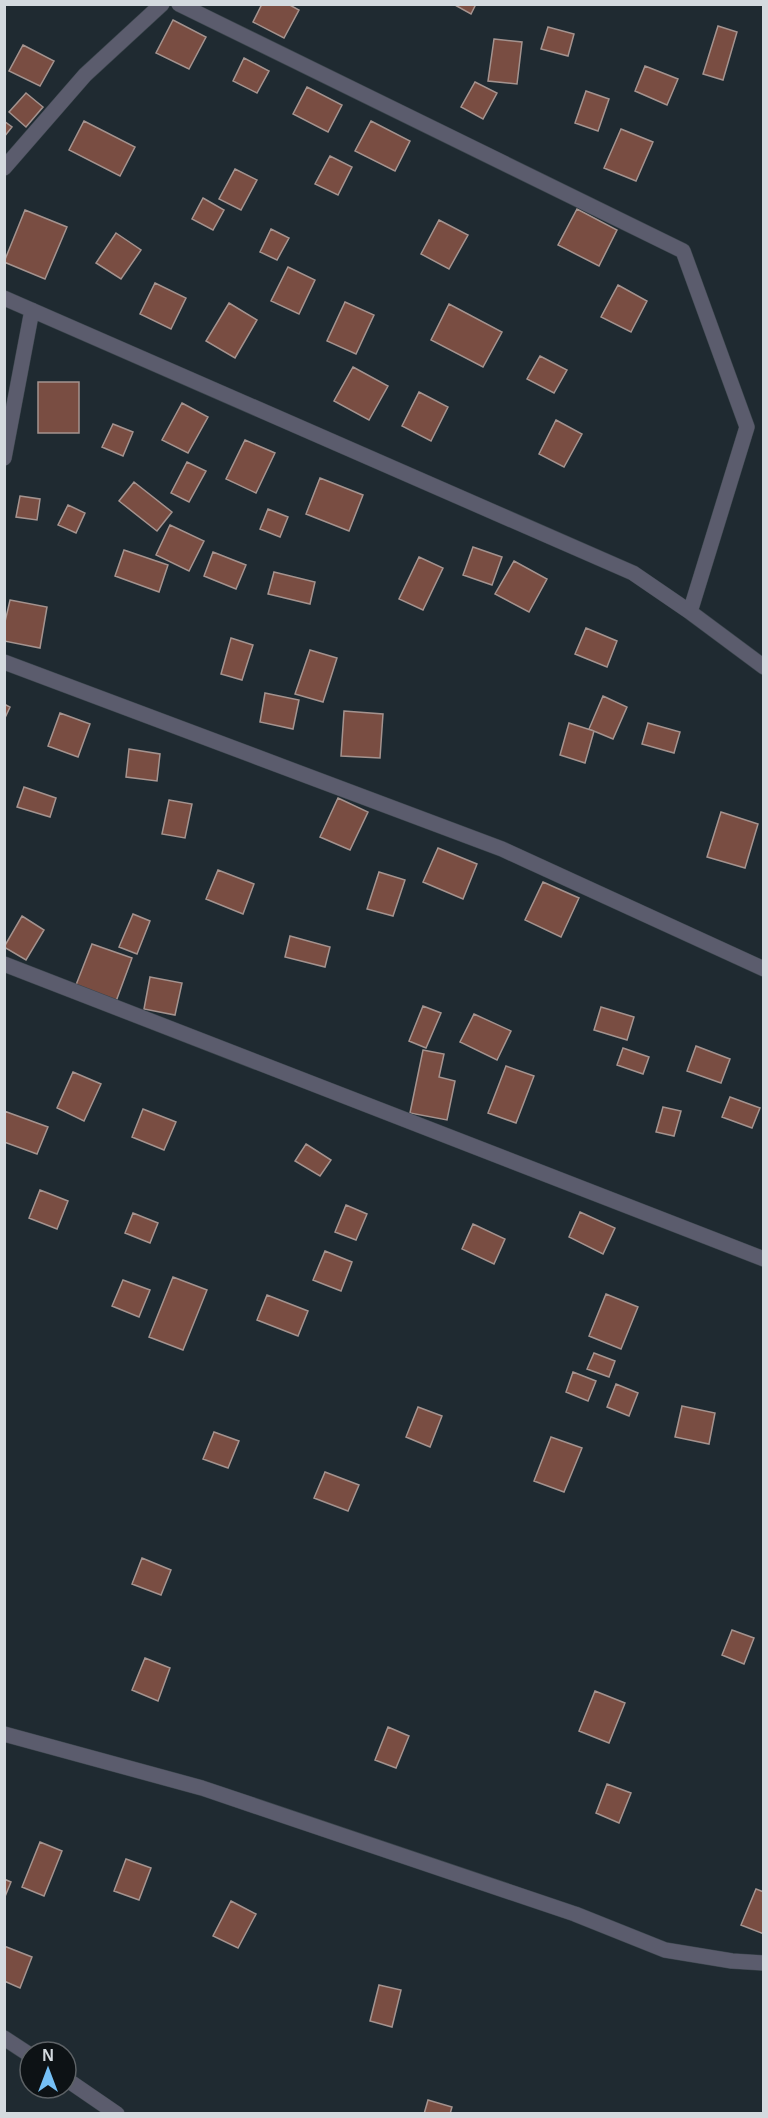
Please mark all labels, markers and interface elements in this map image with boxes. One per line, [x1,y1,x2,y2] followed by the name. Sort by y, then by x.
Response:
[18,2040,78,2100] north arrow
[42,2047,54,2064] text: N

